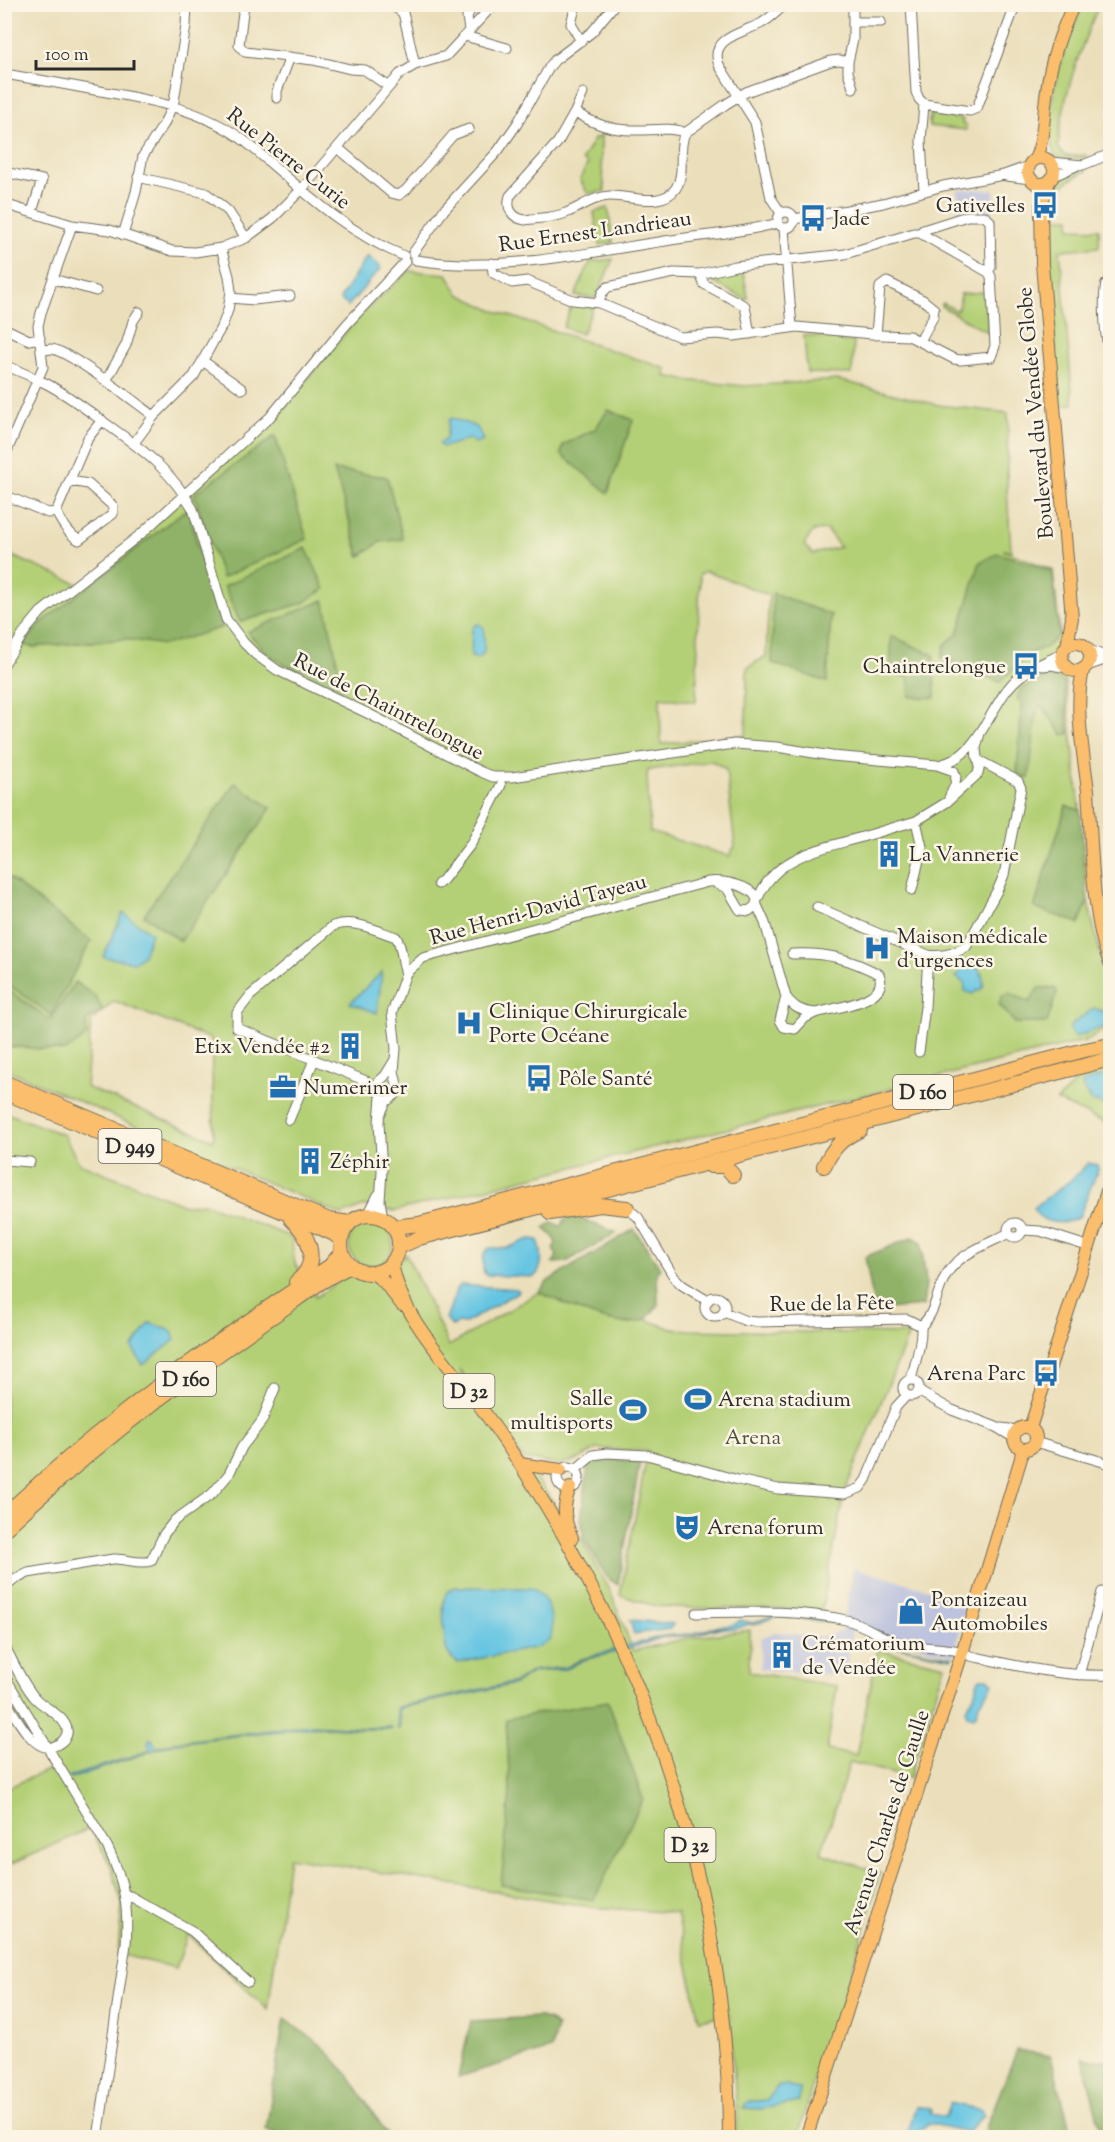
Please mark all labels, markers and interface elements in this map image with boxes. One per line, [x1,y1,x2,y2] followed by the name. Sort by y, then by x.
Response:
[36,33,134,71] scale bar
[45,43,89,69] text: 100 m
[219,101,356,218] street label: Rue Pierre Curie
[1030,190,1060,220] bus stop icon: Gativelles
[936,192,1025,222] place label: Gativelles
[798,203,828,233] bus stop icon: Jade
[497,205,694,261] street label: Rue Ernest Landrieau
[832,205,870,235] place label: Jade
[1011,286,1063,540] street label: Boulevard du Vendée Globe
[288,647,488,769] street label: Rue de Chaintrelongue
[1011,651,1041,681] bus stop icon: Chaintrelongue
[863,653,1006,683] place label: Chaintrelongue
[874,839,904,869] building icon: La Vannerie
[909,841,1019,871] place label: La Vannerie
[427,868,650,954] street label: Rue Henri-David Tayeau
[897,923,1048,977] place label: Maison médicale d'urgences
[862,933,892,963] hospital icon: Maison médicale d'urgences
[489,998,688,1052] place label: Clinique Chirurgicale Porte Océane
[454,1008,484,1038] hospital icon: Clinique Chirurgicale Porte Océane
[335,1031,365,1061] building icon: Etix Vendée #2
[195,1033,330,1063] place label: Etix Vendée #2
[524,1063,554,1093] bus stop icon: Pôle Santé
[559,1065,653,1095] place label: Pôle Santé
[268,1072,298,1102] office icon: Numerimer
[303,1074,407,1104] place label: Numerimer
[893,1075,953,1109] road number: D 160
[98,1129,162,1163] road number: D 949
[295,1146,325,1176] building icon: Zéphir
[330,1148,389,1178] place label: Zéphir
[769,1289,895,1321] street label: Rue de la Fête
[1031,1358,1061,1388] bus stop icon: Arena Parc
[927,1360,1026,1390] place label: Arena Parc
[156,1362,216,1396] road number: D 160
[444,1374,494,1408] road number: D 32
[683,1384,713,1414] sports icon: Arena stadium
[510,1385,613,1439] place label: Salle multisports
[718,1386,851,1416] place label: Arena stadium
[618,1395,648,1425] sports icon: Salle multisports
[725,1424,782,1454] park label: Arena
[672,1512,702,1542] theatre icon: Arena forum
[707,1514,824,1544] place label: Arena forum
[931,1586,1048,1640] place label: Pontaizeau Automobiles
[896,1596,926,1626] shop icon: Pontaizeau Automobiles
[802,1630,925,1684] place label: Crématorium de Vendée
[767,1640,797,1670] building icon: Crématorium de Vendée
[837,1706,938,1939] street label: Avenue Charles de Gaulle
[664,1828,716,1862] road number: D 32

